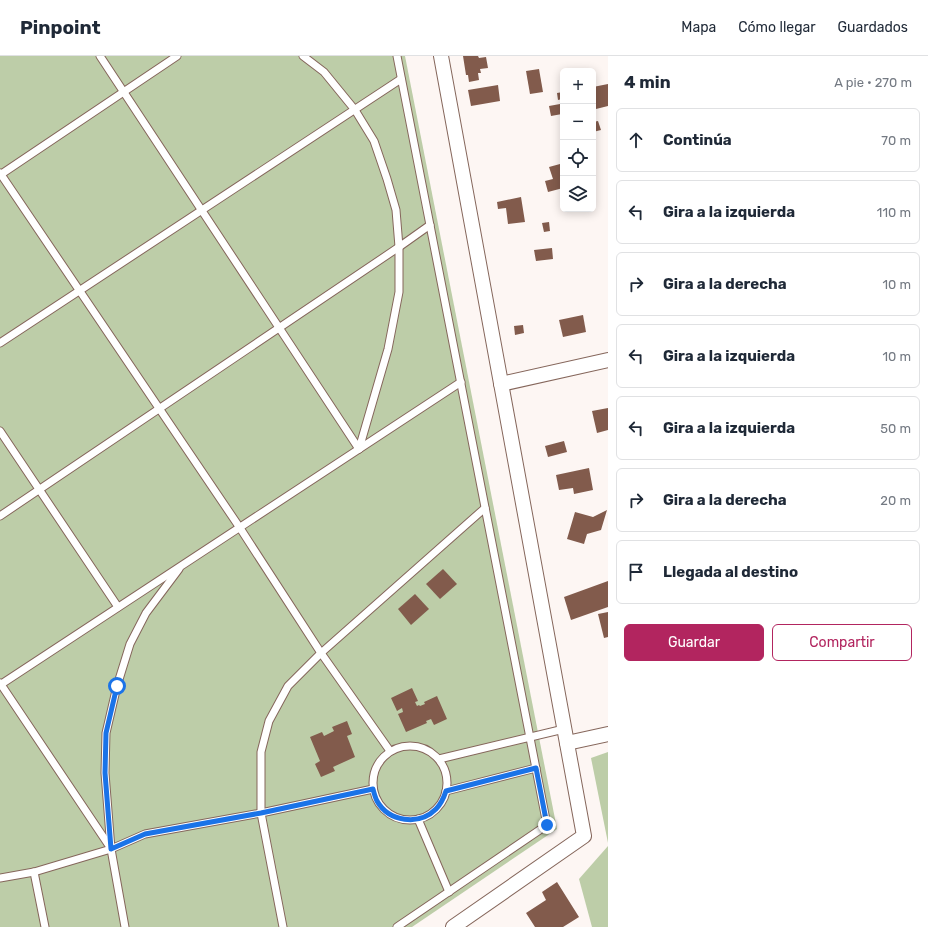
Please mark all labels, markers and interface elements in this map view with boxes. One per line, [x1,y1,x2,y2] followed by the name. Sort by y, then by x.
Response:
[20,16,101,39] text: Pinpoint
[681,19,716,36] text: Mapa
[738,19,816,36] text: Cómo llegar
[838,19,908,36] text: Guardados
[560,68,596,212] map controls
[560,68,596,104] button: +
[624,72,671,92] text: 4 min
[834,75,912,90] text: A pie · 270 m
[560,104,596,140] button: −
[625,129,647,151] icon: ahead
[663,131,732,149] text: Continúa
[881,133,911,148] text: 70 m
[560,140,596,176] button: locate
[560,176,596,212] button: layers
[625,201,647,223] icon: left
[663,203,795,221] text: Gira a la izquierda
[877,205,911,220] text: 110 m
[625,273,647,295] icon: right
[663,275,787,293] text: Gira a la derecha
[882,277,911,292] text: 10 m
[625,345,647,367] icon: left
[663,347,795,365] text: Gira a la izquierda
[882,349,911,364] text: 10 m
[625,417,647,439] icon: left
[663,419,795,437] text: Gira a la izquierda
[880,421,911,436] text: 50 m
[625,489,647,511] icon: right
[663,491,787,509] text: Gira a la derecha
[880,493,911,508] text: 20 m
[625,561,647,583] icon: arrive
[663,563,798,581] text: Llegada al destino
[624,624,764,661] button: Guardar
[772,624,912,661] button: Compartir
[108,677,126,695] route start
[538,816,556,834] route end

